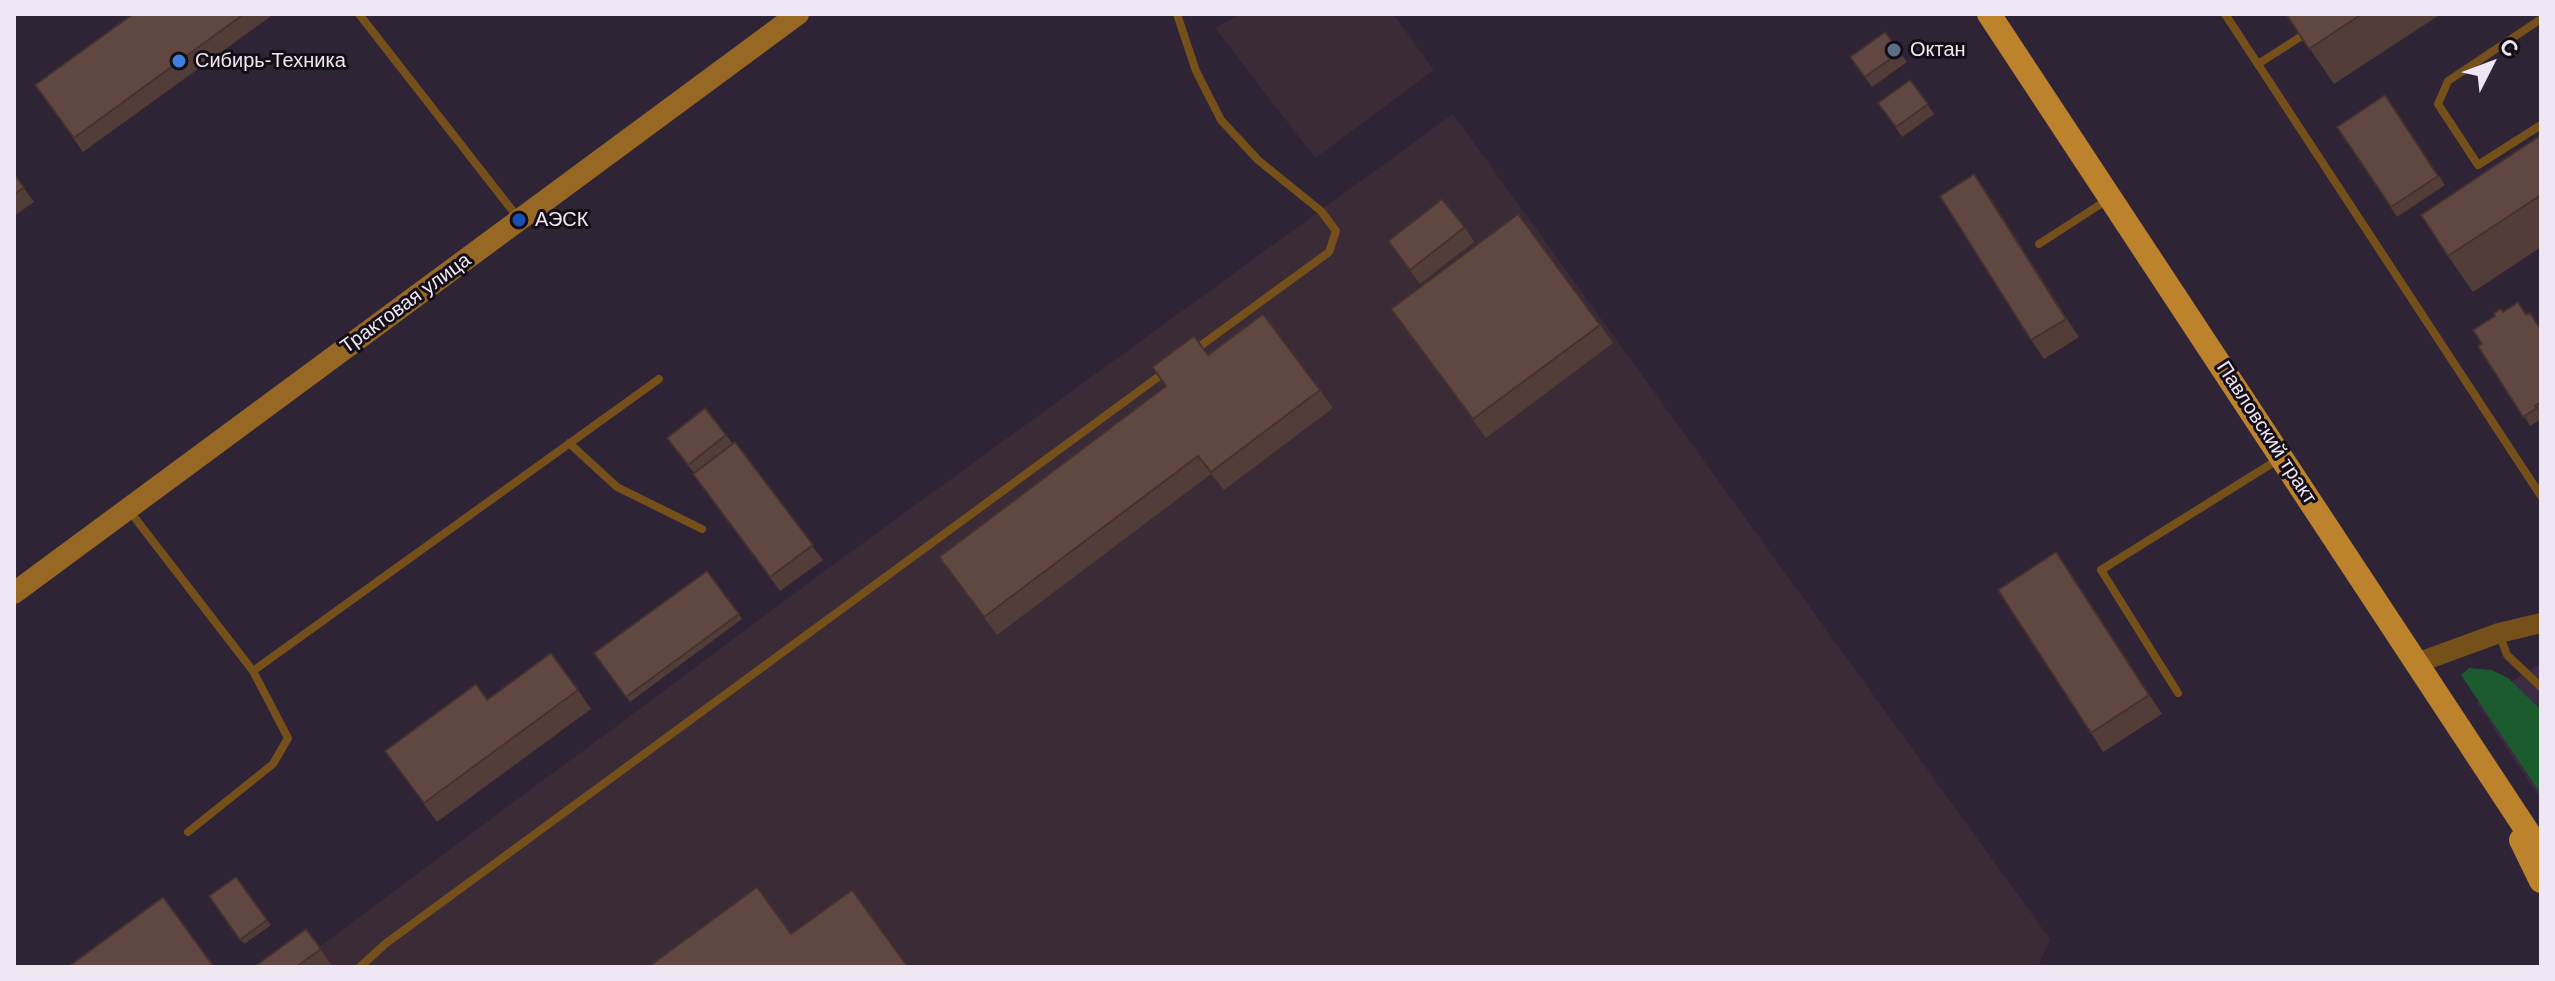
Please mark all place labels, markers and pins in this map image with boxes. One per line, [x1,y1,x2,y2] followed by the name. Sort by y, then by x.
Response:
[1910,38,1966,62] place label: Октан
[1885,41,1903,59] marker: Октан
[195,49,346,73] place label: Сибирь-Техника
[170,52,188,70] marker: Сибирь-Техника
[535,208,588,232] place label: АЭСК
[510,211,528,229] marker: АЭСК

